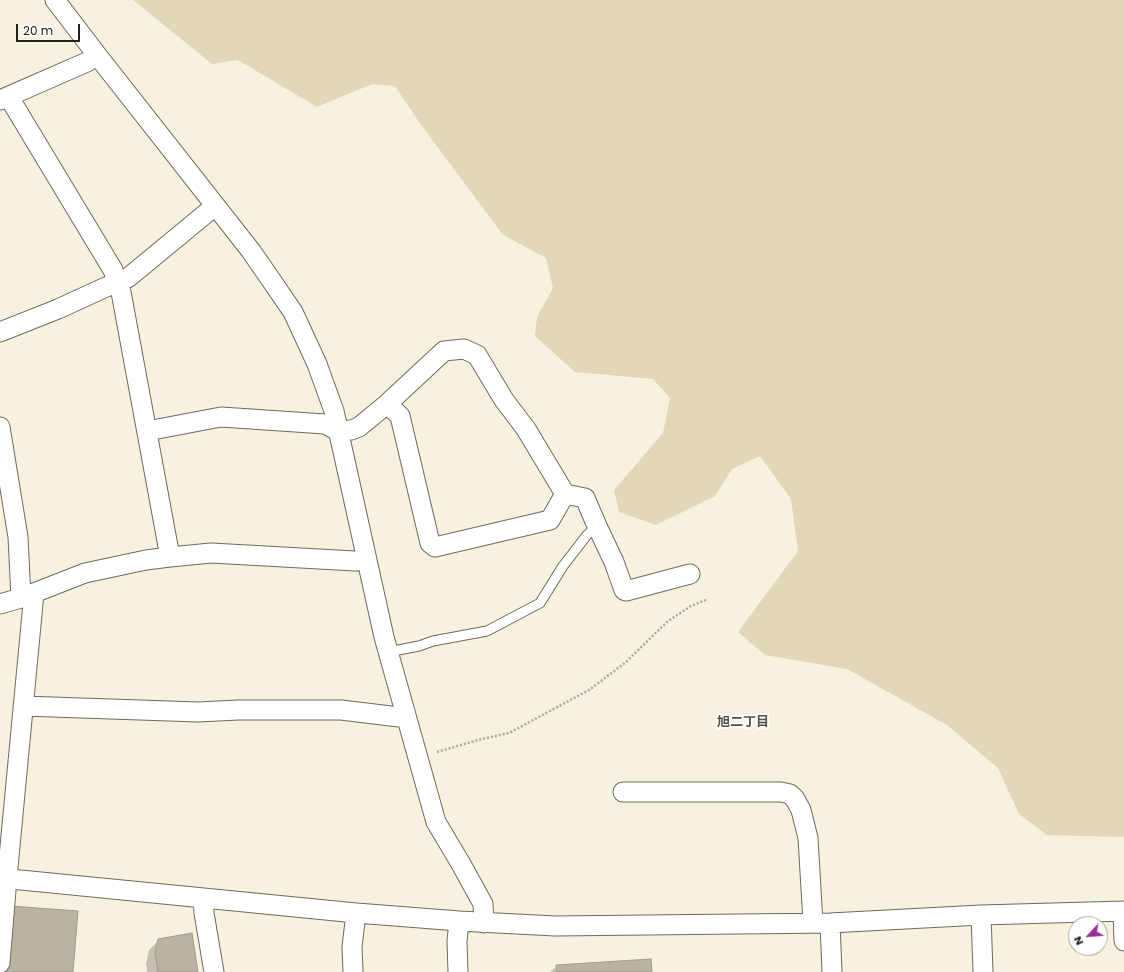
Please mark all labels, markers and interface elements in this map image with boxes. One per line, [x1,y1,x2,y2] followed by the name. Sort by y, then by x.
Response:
[18,16,82,42] scale bar
[23,22,53,39] text: 20 m
[717,715,769,731] district label: 旭二丁目
[1068,916,1108,956] north arrow
[1069,934,1087,948] text: N

